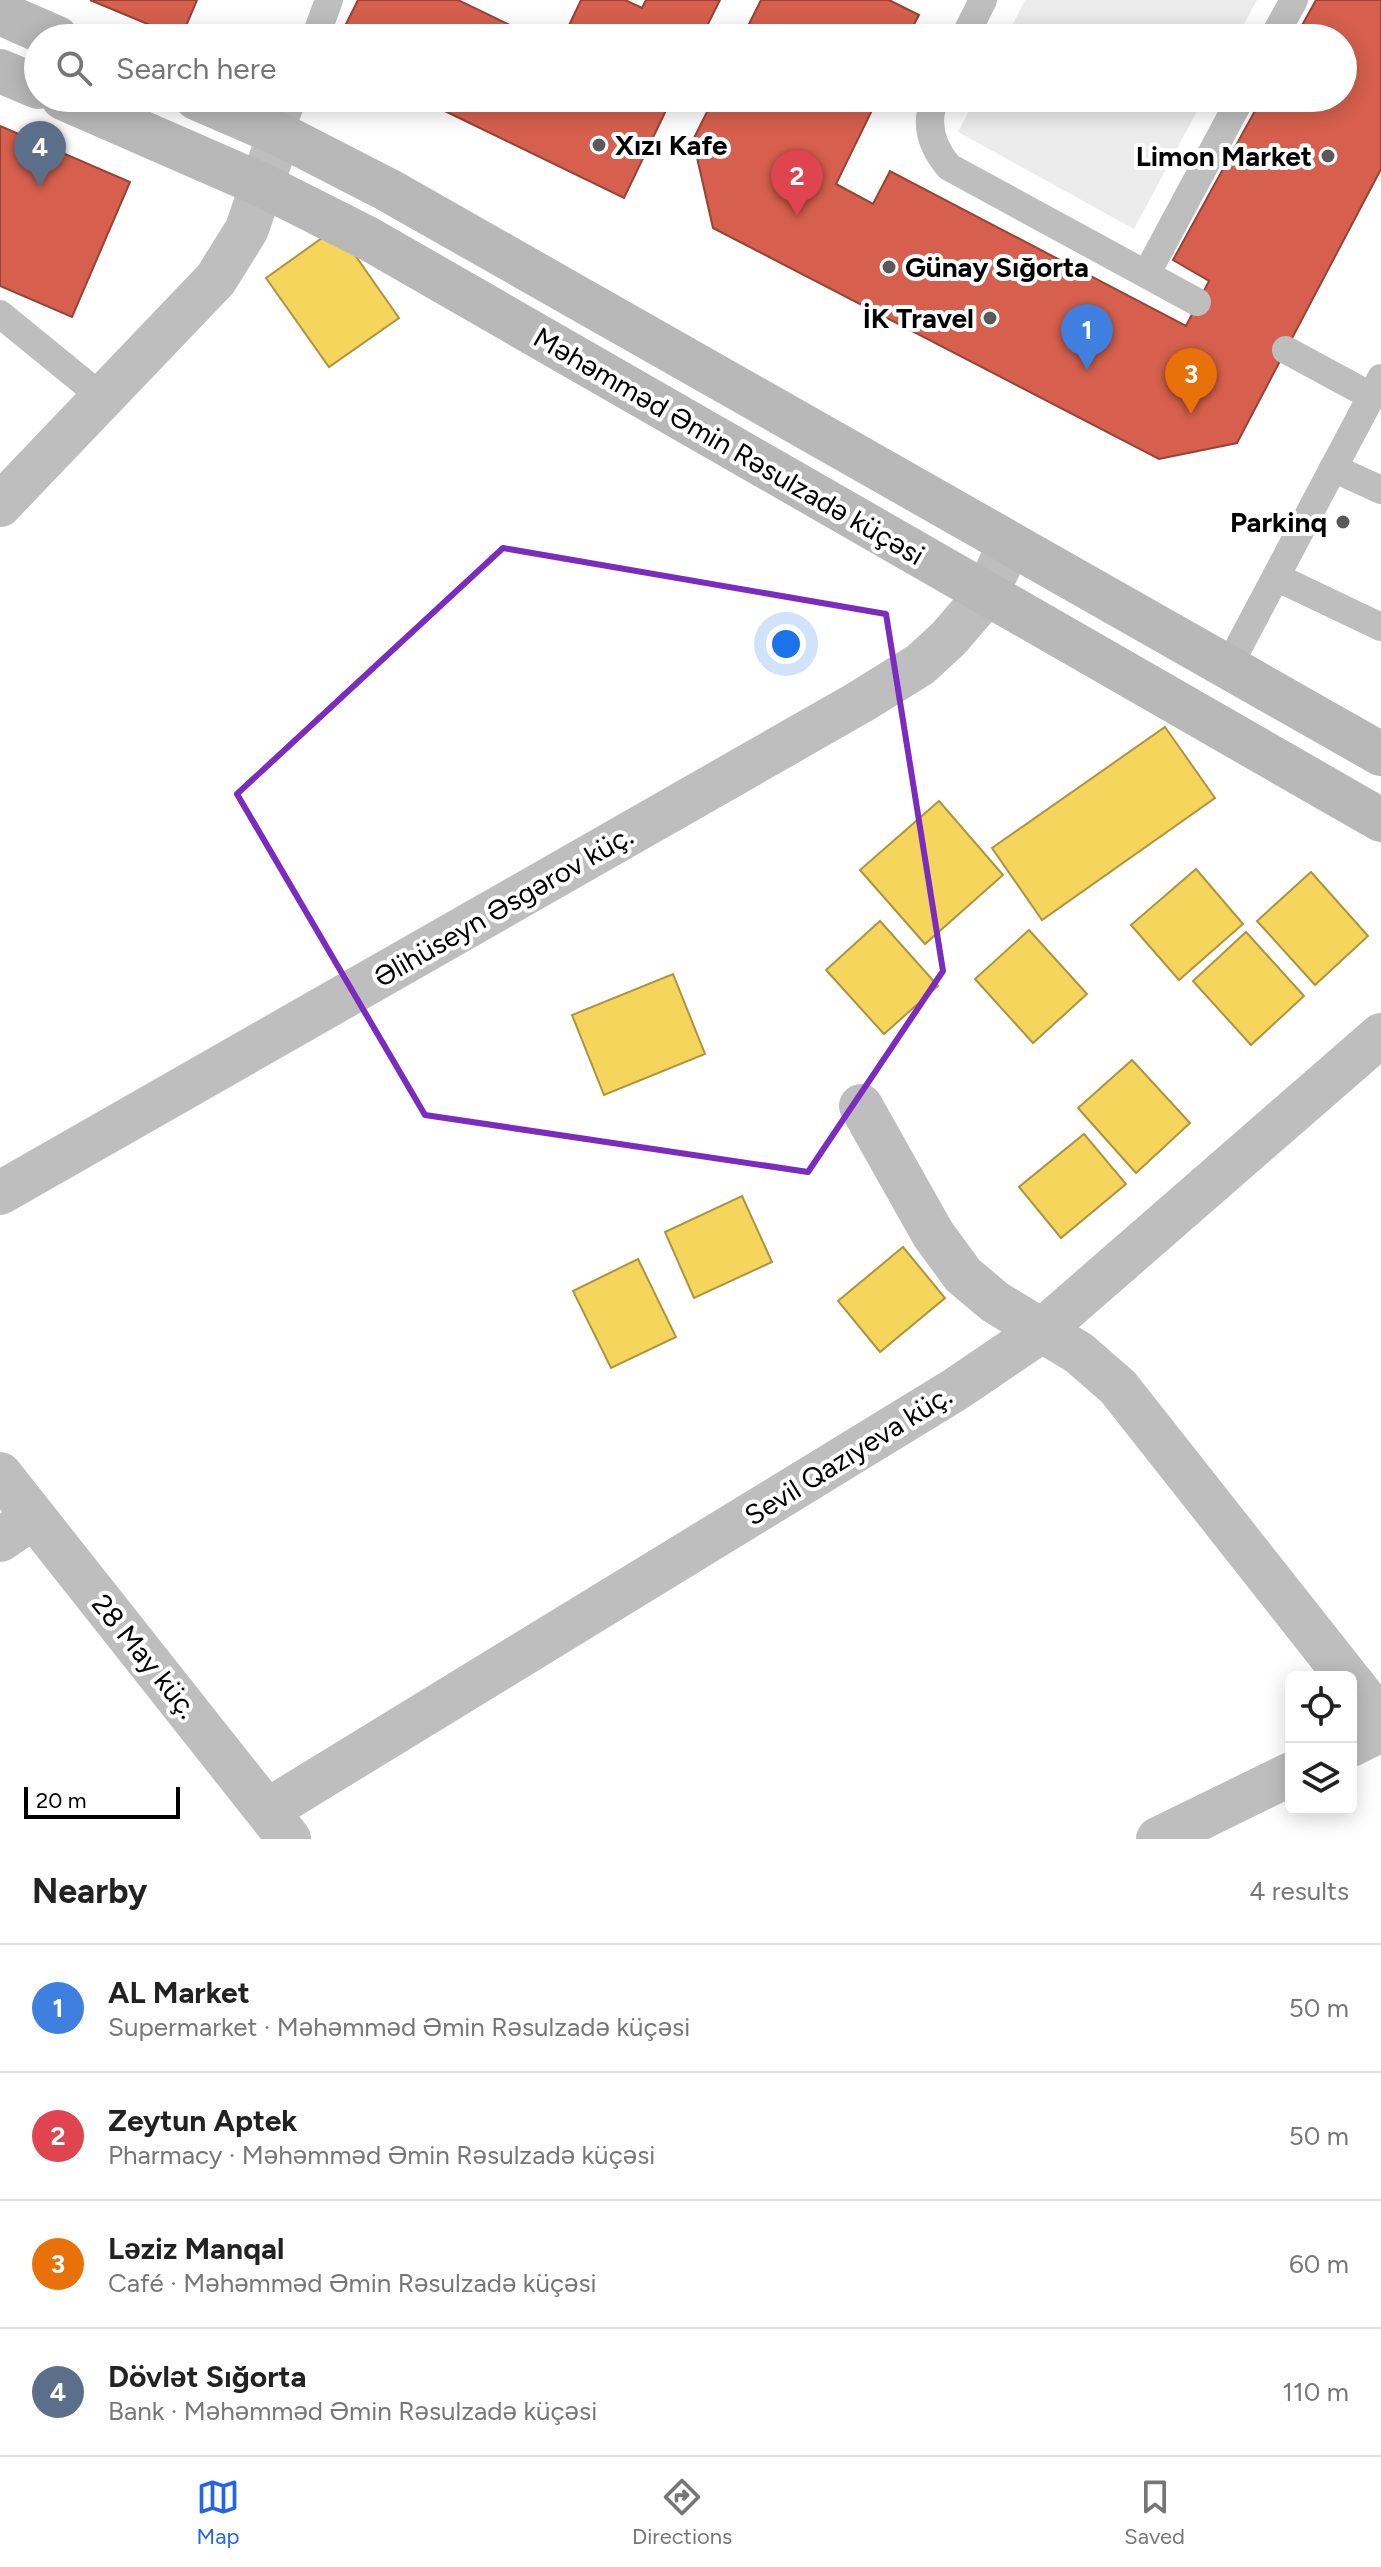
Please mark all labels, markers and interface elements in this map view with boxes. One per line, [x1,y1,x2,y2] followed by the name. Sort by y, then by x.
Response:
[24,24,1357,112] search box
[52,46,96,90] icon: search
[116,50,276,87] text: Search here
[14,121,66,187] pin: 4
[615,128,728,162] place label: Xızı Kafe
[590,136,608,154] marker: Xızı Kafe
[1136,139,1312,173] place label: Limon Market
[1319,147,1337,165] marker: Limon Market
[771,150,823,216] pin: 2
[905,250,1089,284] place label: Günay Sığorta
[880,258,898,276] marker: Günay Sığorta
[863,301,974,335] place label: İK Travel
[1061,304,1113,370] pin: 1
[981,309,999,327] marker: İK Travel
[528,320,930,572] street label: Məhəmməd Əmin Rəsulzadə küçəsi
[1165,348,1217,414] pin: 3
[1230,505,1327,539] place label: Parkinq
[1334,513,1352,531] marker: Parkinq
[766,624,806,664] your location
[367,818,639,994] street label: Əlihüseyn Əsgərov küç.
[738,1378,958,1532] street label: Sevil Qazıyeva küç.
[85,1587,205,1725] street label: 28 May küç.
[1285,1671,1357,1815] map controls
[1285,1671,1357,1743] button: locate
[1285,1743,1357,1815] button: layers
[24,1783,180,1819] scale bar
[36,1787,87,1814] text: 20 m
[32,1871,147,1912] text: Nearby
[1249,1875,1349,1907] text: 4 results
[108,1974,250,2011] text: AL Market
[53,1992,63,2024] text: 1
[1289,1992,1349,2024] text: 50 m
[108,2011,690,2043] text: Supermarket · Məhəmməd Əmin Rəsulzadə küçəsi
[108,2102,297,2139] text: Zeytun Aptek
[50,2120,66,2152] text: 2
[1289,2120,1349,2152] text: 50 m
[108,2139,655,2171] text: Pharmacy · Məhəmməd Əmin Rəsulzadə küçəsi
[108,2230,284,2267] text: Ləziz Manqal
[51,2248,65,2280] text: 3
[1289,2248,1349,2280] text: 60 m
[108,2267,597,2299] text: Café · Məhəmməd Əmin Rəsulzadə küçəsi
[108,2358,306,2395] text: Dövlət Sığorta
[50,2376,66,2408] text: 4
[1282,2376,1349,2408] text: 110 m
[108,2395,597,2427] text: Bank · Məhəmməd Əmin Rəsulzadə küçəsi
[196,2475,240,2550] tab: Map
[632,2475,732,2550] tab: Directions
[1124,2475,1185,2550] tab: Saved

